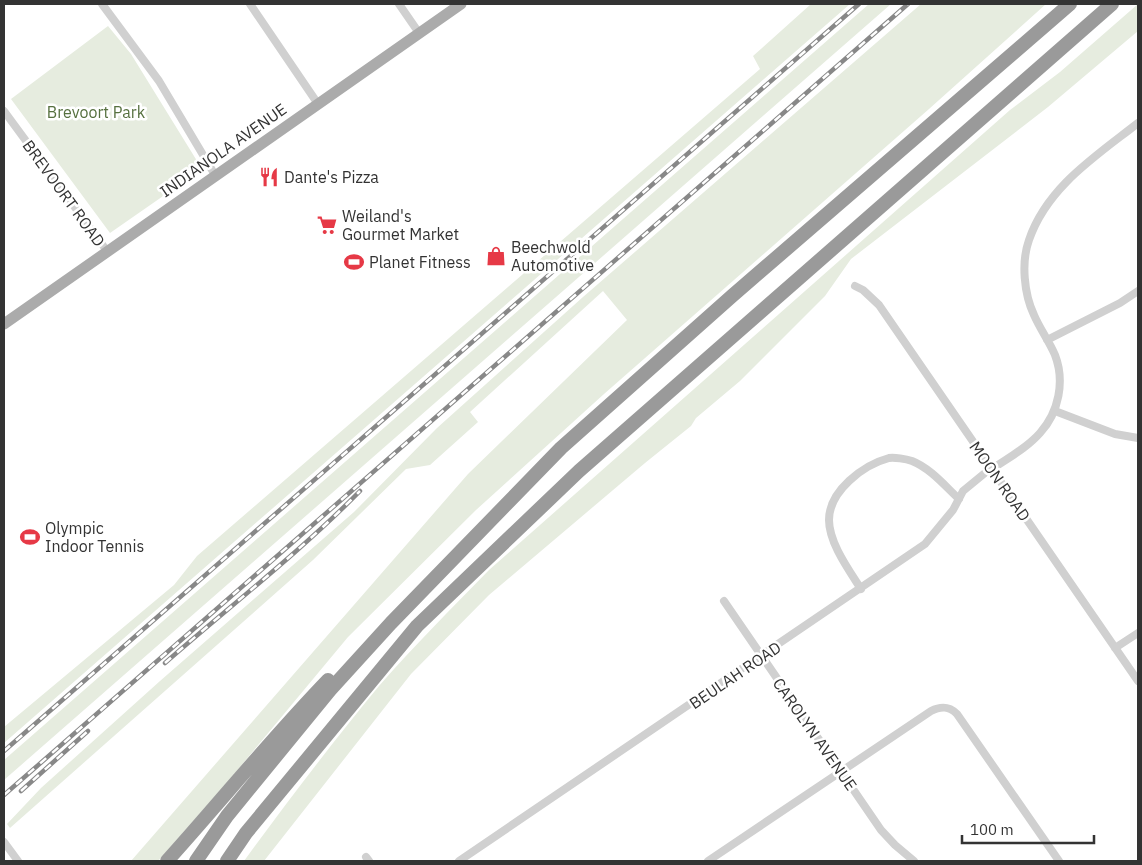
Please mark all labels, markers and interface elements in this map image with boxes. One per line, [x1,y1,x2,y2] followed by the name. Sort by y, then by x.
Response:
[156,99,290,201] street label: INDIANOLA AVENUE
[47,102,146,122] park label: Brevoort Park
[19,136,109,250] street label: BREVOORT ROAD
[258,166,280,188] restaurant icon: Dante's Pizza
[284,167,379,187] place label: Dante's Pizza
[342,206,459,244] place label: Weiland's Gourmet Market
[316,214,338,236] supermarket icon: Weiland's Gourmet Market
[511,237,594,275] place label: Beechwold Automotive
[485,245,507,267] shop icon: Beechwold Automotive
[343,251,365,273] sports icon: Planet Fitness
[369,252,471,272] place label: Planet Fitness
[965,437,1035,525] street label: MOON ROAD
[45,518,144,556] place label: Olympic Indoor Tennis
[19,526,41,548] sports icon: Olympic Indoor Tennis
[685,637,785,713] street label: BEULAH ROAD
[769,674,861,794] street label: CAROLYN AVENUE
[962,812,1094,844] scale bar
[970,820,1014,839] text: 100 m

